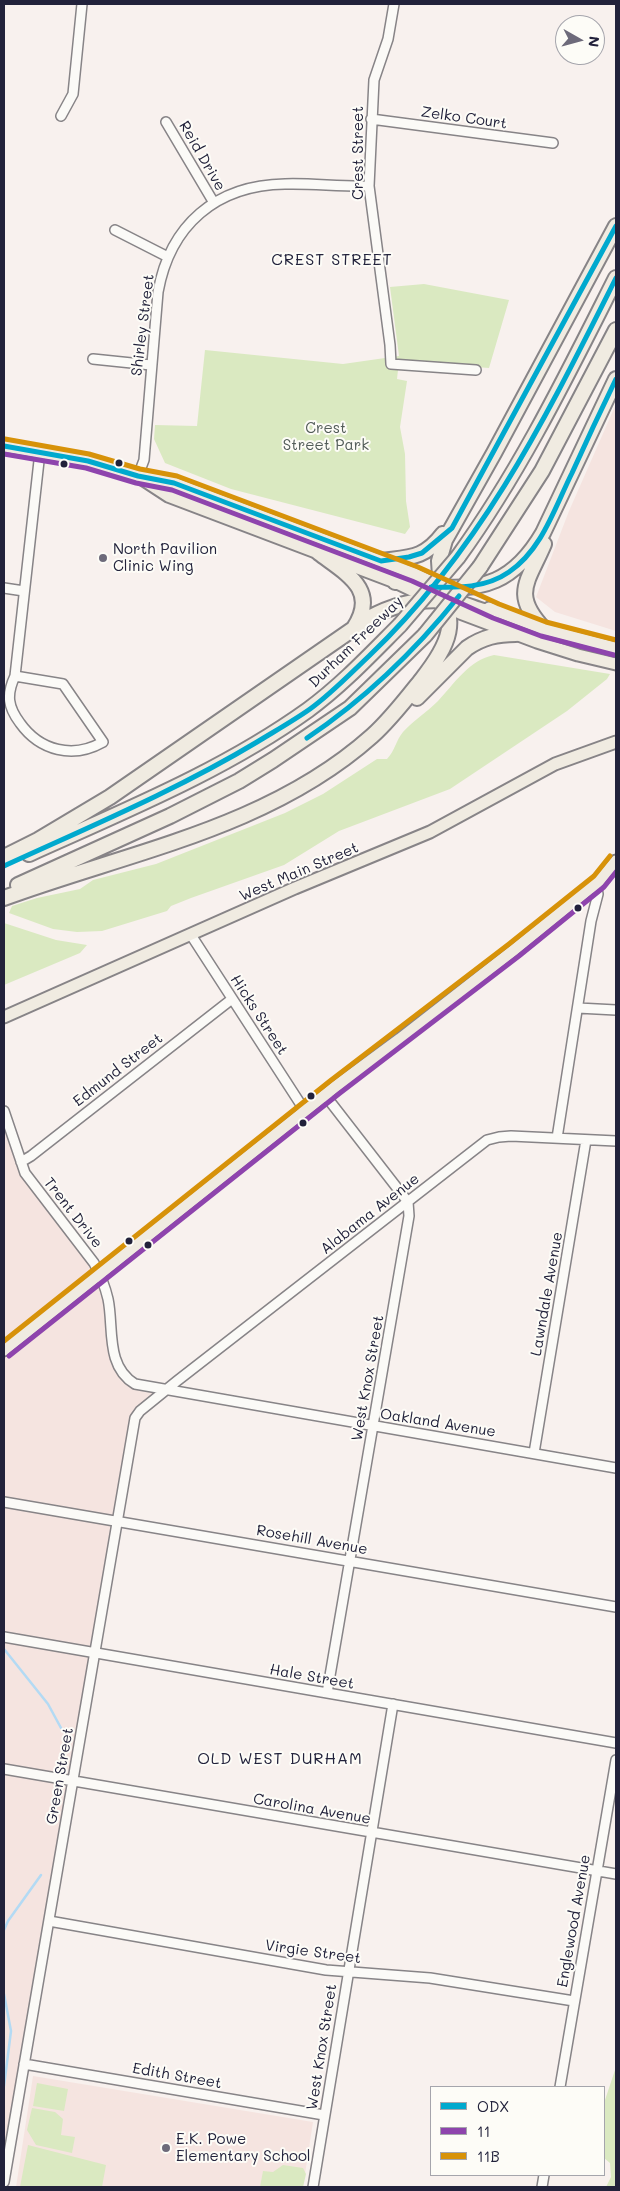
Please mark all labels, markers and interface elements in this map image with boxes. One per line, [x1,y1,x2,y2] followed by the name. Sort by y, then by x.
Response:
[555,15,605,65] north arrow
[584,35,604,48] text: N
[420,103,508,133] street label: Zelko Court
[349,106,367,200] street label: Crest Street
[175,118,229,194] street label: Reid Drive
[270,250,394,270] district label: CREST STREET
[128,273,158,377] street label: Shirley Street
[283,419,369,454] park label: Crest Street Park
[114,458,124,468] unlabelled marker
[59,459,69,469] unlabelled marker
[113,540,217,575] place label: North Pavilion Clinic Wing
[97,552,109,564] marker: North Pavilion Clinic Wing
[305,592,407,692] street label: Durham Freeway
[237,839,361,905] street label: West Main Street
[573,903,583,913] unlabelled marker
[226,972,292,1058] street label: Hicks Street
[70,1029,166,1111] street label: Edmund Street
[306,1091,316,1101] unlabelled marker
[298,1118,308,1128] unlabelled marker
[317,1170,423,1258] street label: Alabama Avenue
[40,1174,106,1252] street label: Trent Drive
[527,1230,567,1358] street label: Lawndale Avenue
[124,1236,134,1246] unlabelled marker
[143,1240,153,1250] unlabelled marker
[348,1314,388,1442] street label: West Knox Street
[379,1405,497,1441] street label: Oakland Avenue
[255,1521,369,1559] street label: Rosehill Avenue
[268,1661,356,1693] street label: Hale Street
[43,1726,77,1826] street label: Green Street
[195,1749,365,1769] district label: OLD WEST DURHAM
[252,1790,372,1828] street label: Carolina Avenue
[553,1853,595,1989] street label: Englewood Avenue
[264,1936,362,1968] street label: Virgie Street
[303,1983,341,2111] street label: West Knox Street
[131,2059,223,2093] street label: Edith Street
[430,2086,605,2176] legend
[477,2096,509,2116] text: ODX
[477,2121,490,2141] text: 11
[176,2130,311,2165] place label: E.K. Powe Elementary School
[160,2142,172,2154] marker: E.K. Powe Elementary School
[477,2146,500,2166] text: 11B

